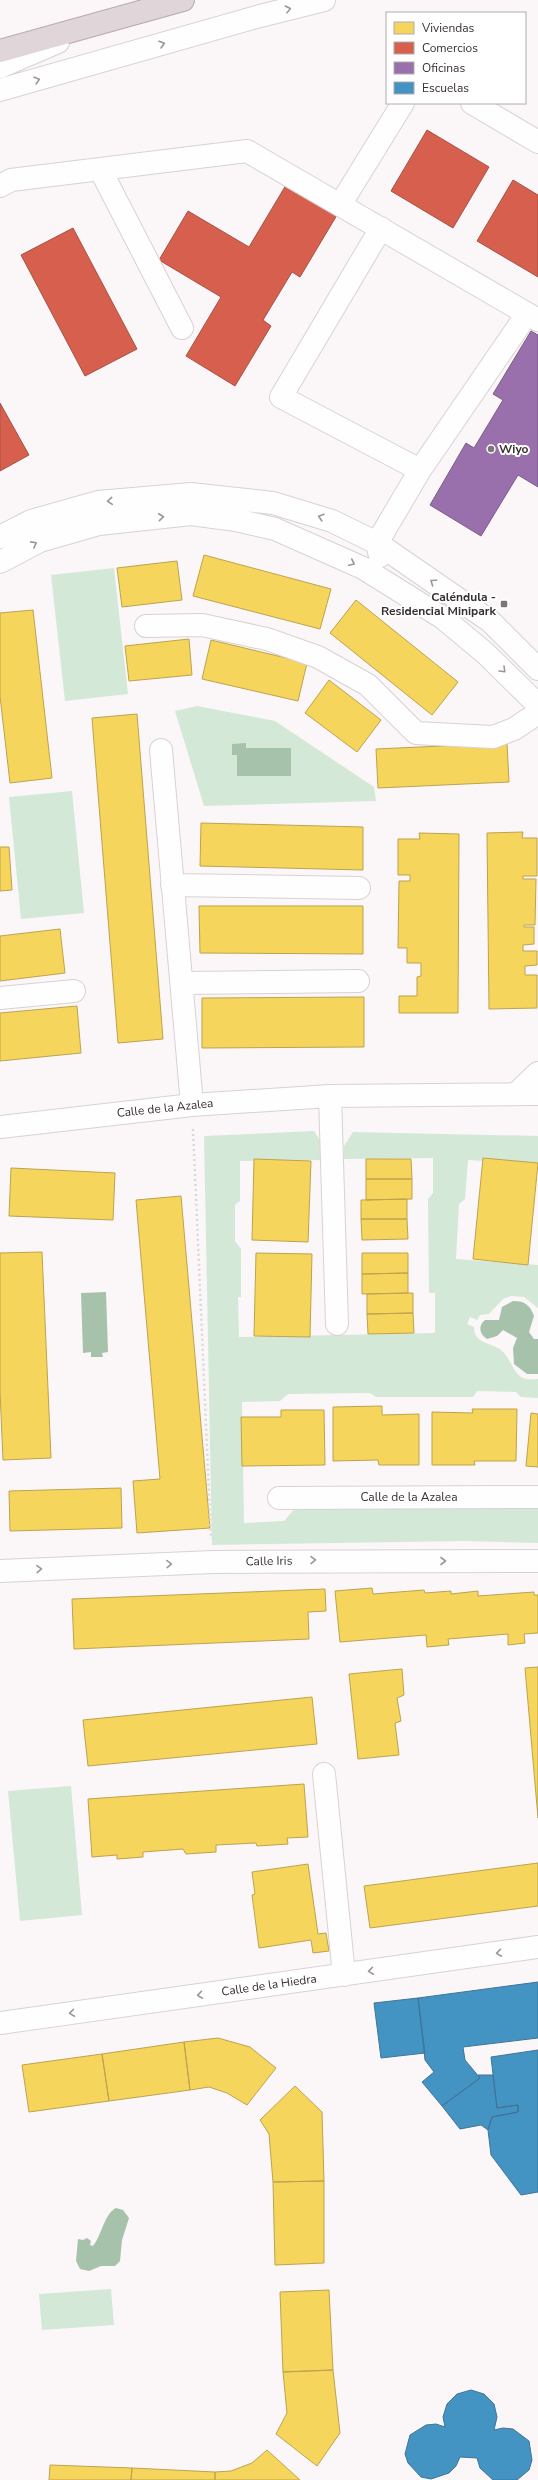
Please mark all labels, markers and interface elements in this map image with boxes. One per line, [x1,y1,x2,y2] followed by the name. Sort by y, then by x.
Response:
[284,5,291,14] one-way arrow
[386,12,526,104] legend
[421,20,475,36] text: Viviendas
[159,40,166,49] one-way arrow
[422,40,478,56] text: Comercios
[422,60,465,76] text: Oficinas
[34,76,41,85] one-way arrow
[422,80,469,96] text: Escuelas
[499,441,529,457] place label: Wiyo
[486,444,496,454] marker: Wiyo
[107,496,113,505] one-way arrow
[158,513,164,522] one-way arrow
[318,513,325,522] one-way arrow
[30,541,38,548] one-way arrow
[348,558,356,566] one-way arrow
[430,579,437,587] one-way arrow
[381,589,497,619] place label: Caléndula - Residencial Minipark
[499,599,509,609] marker: Caléndula - Residencial Minipark
[498,665,506,673] one-way arrow
[116,1095,214,1121] street label: Calle de la Azalea
[360,1489,458,1505] street label: Calle de la Azalea
[246,1553,293,1569] street label: Calle Iris
[310,1556,316,1564] one-way arrow
[440,1557,446,1565] one-way arrow
[166,1559,172,1568] one-way arrow
[36,1565,42,1573] one-way arrow
[496,1948,502,1957] one-way arrow
[368,1966,374,1975] one-way arrow
[220,1970,318,2000] street label: Calle de la Hiedra
[197,1990,203,1999] one-way arrow
[69,2008,75,2017] one-way arrow

